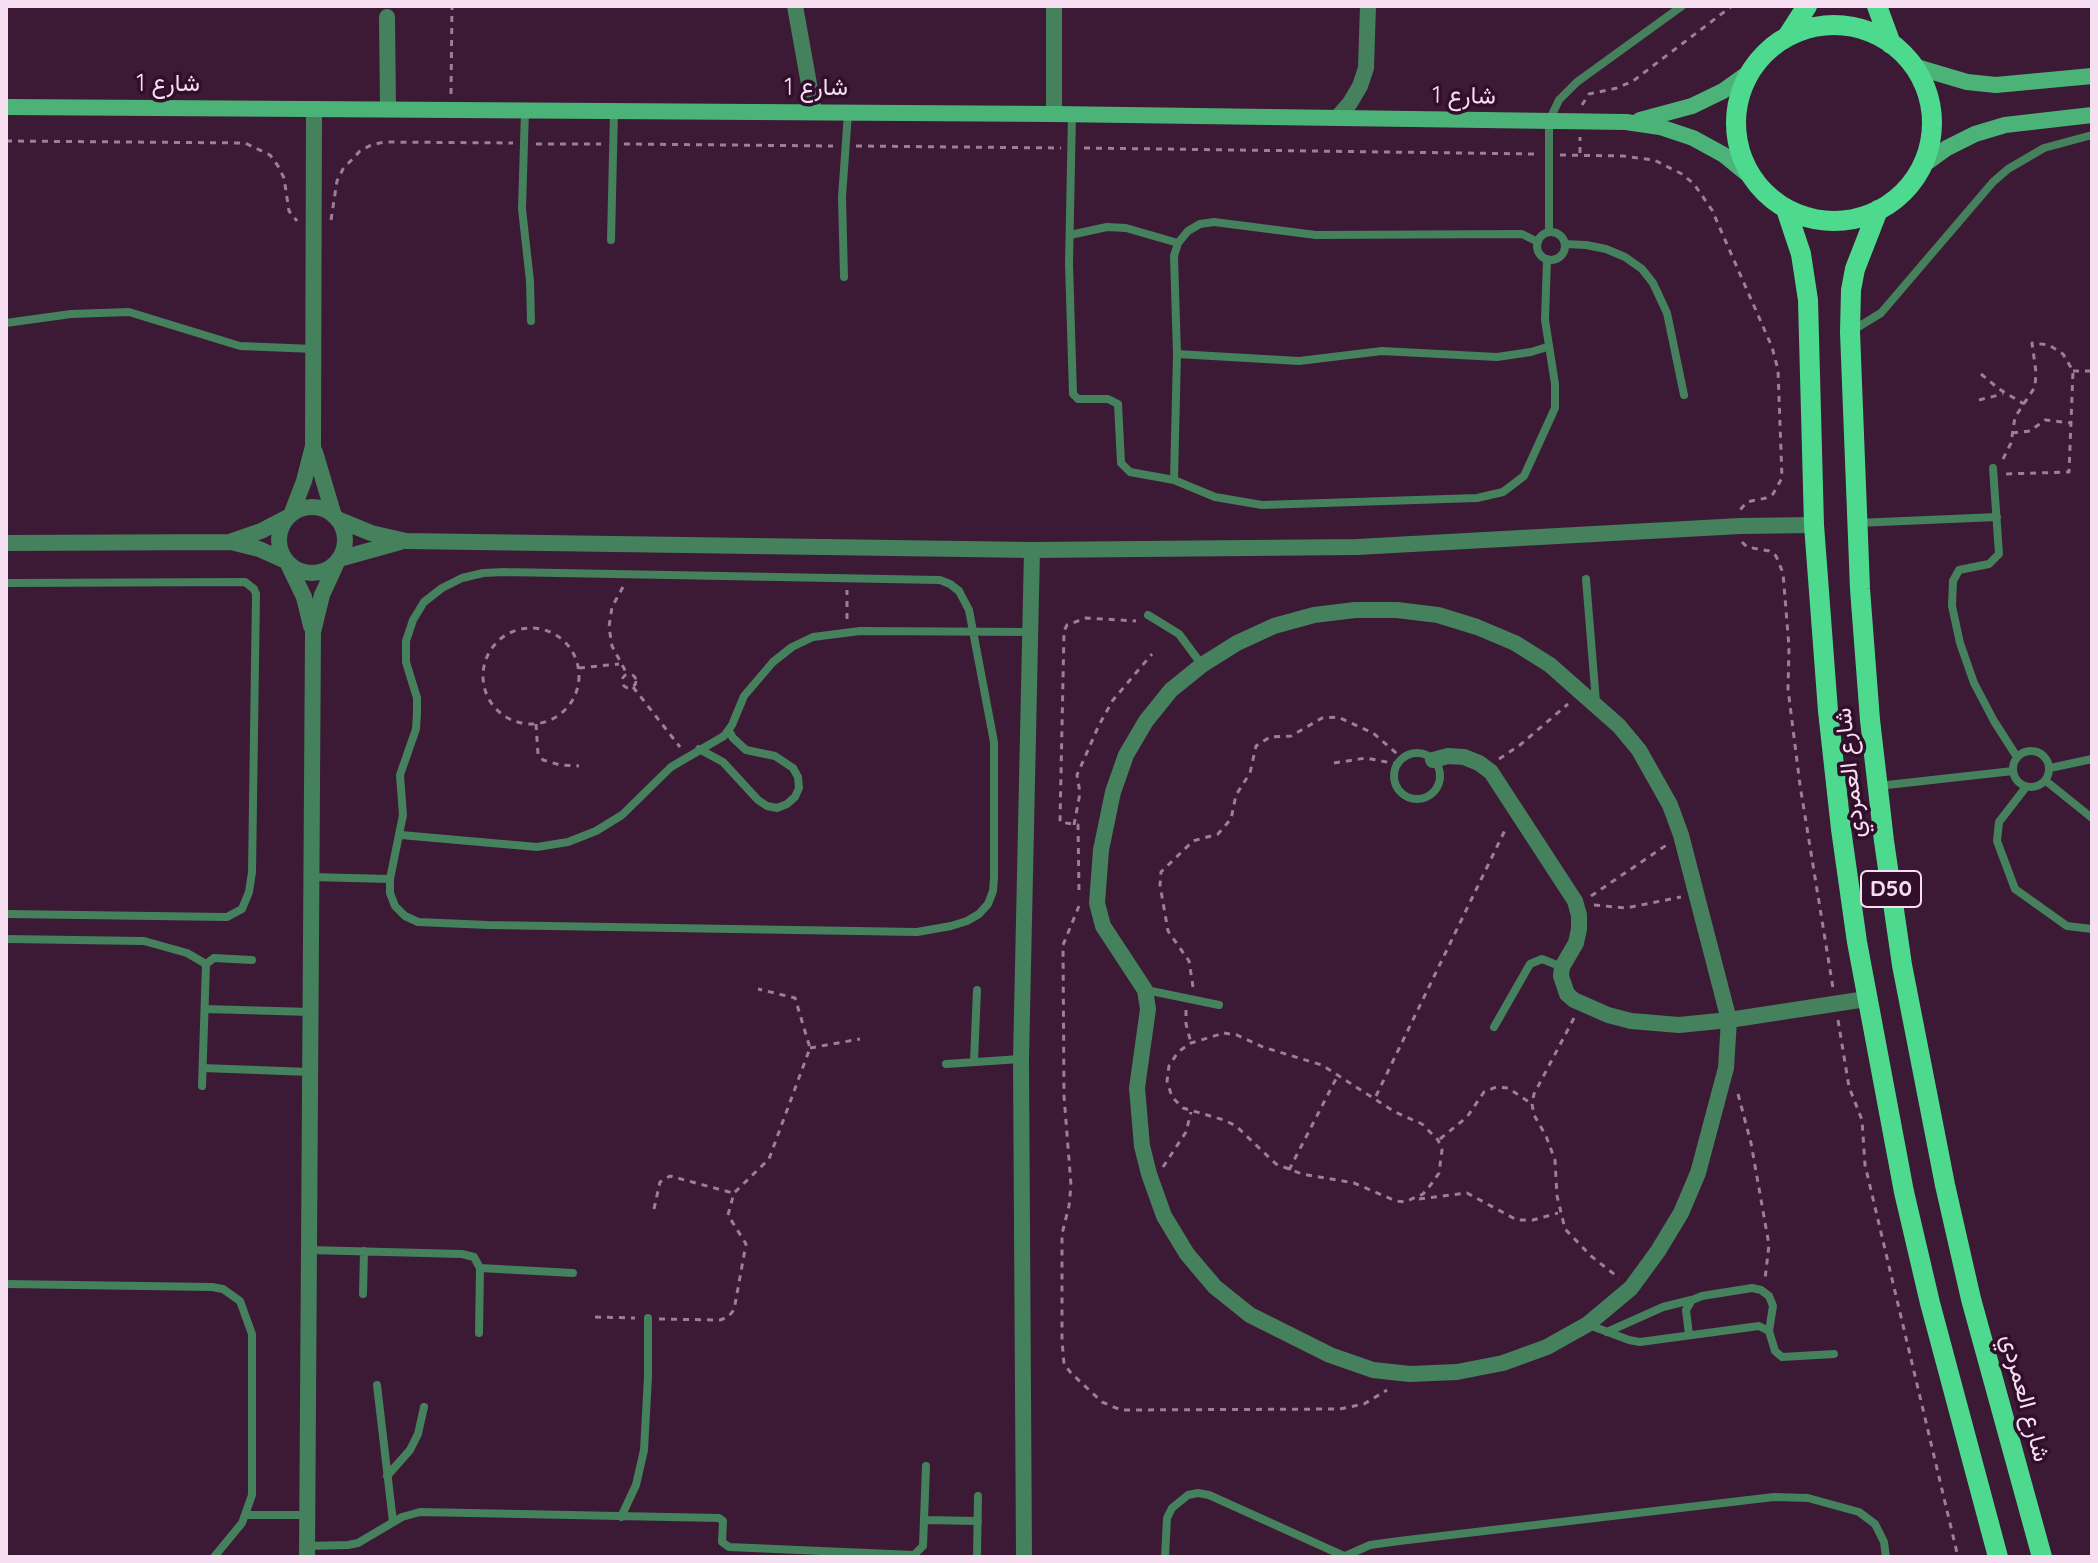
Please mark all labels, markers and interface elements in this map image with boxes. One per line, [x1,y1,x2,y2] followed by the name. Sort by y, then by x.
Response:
[136,70,200,98] street label: شارع 1
[784,74,848,102] street label: شارع 1
[1432,81,1496,111] street label: شارع 1
[1829,707,1871,839] street label: شارع العمردي
[1861,871,1921,907] road number: D50
[1994,1331,2056,1465] street label: شارع العمردي

